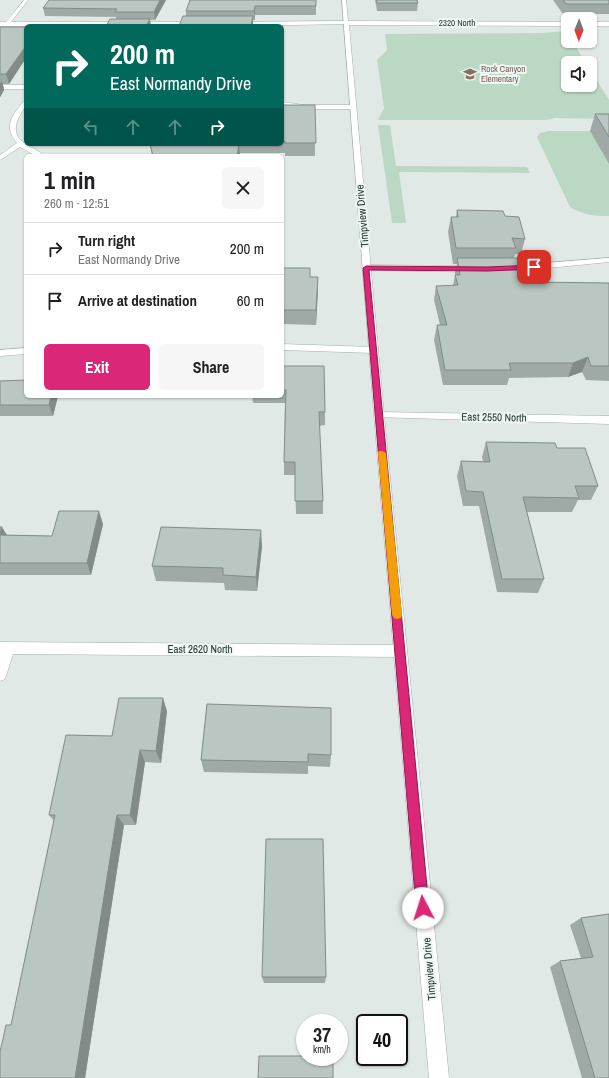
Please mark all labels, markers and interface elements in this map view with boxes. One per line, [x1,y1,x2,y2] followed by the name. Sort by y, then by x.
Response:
[561,12,597,48] north arrow
[561,12,597,92] map controls
[439,17,475,29] street label: 2320 North
[110,35,175,73] text: 200 m
[44,40,96,92] icon: right
[561,56,597,92] button: sound
[481,63,525,85] place label: Rock Canyon Elementary
[462,66,478,82] school or university icon: Rock Canyon Elementary
[110,71,251,96] text: East Normandy Drive
[80,116,102,138] icon: left
[122,116,144,138] icon: ahead
[164,116,186,138] icon: ahead
[206,116,228,138] icon: right
[44,164,95,196] text: 1 min
[222,167,264,209] button: close
[352,184,372,248] street label: Timpview Drive
[44,195,109,212] text: 260 m · 12:51
[78,230,135,251] text: Turn right
[44,238,66,260] icon: right
[230,238,264,259] text: 200 m
[517,250,551,284] pin
[78,251,180,268] text: East Normandy Drive
[523,256,545,278] icon: arrive
[44,290,66,312] icon: arrive
[78,290,197,311] text: Arrive at destination
[237,290,264,311] text: 60 m
[44,344,150,390] button: Exit
[158,344,264,390] button: Share
[461,409,527,425] street label: East 2550 North
[167,642,233,656] street label: East 2620 North
[402,887,444,929] position arrow
[419,937,439,1001] street label: Timpview Drive
[356,1014,408,1066] speed limit sign: 40
[313,1021,331,1048] text: 37
[313,1043,331,1056] text: km/h

